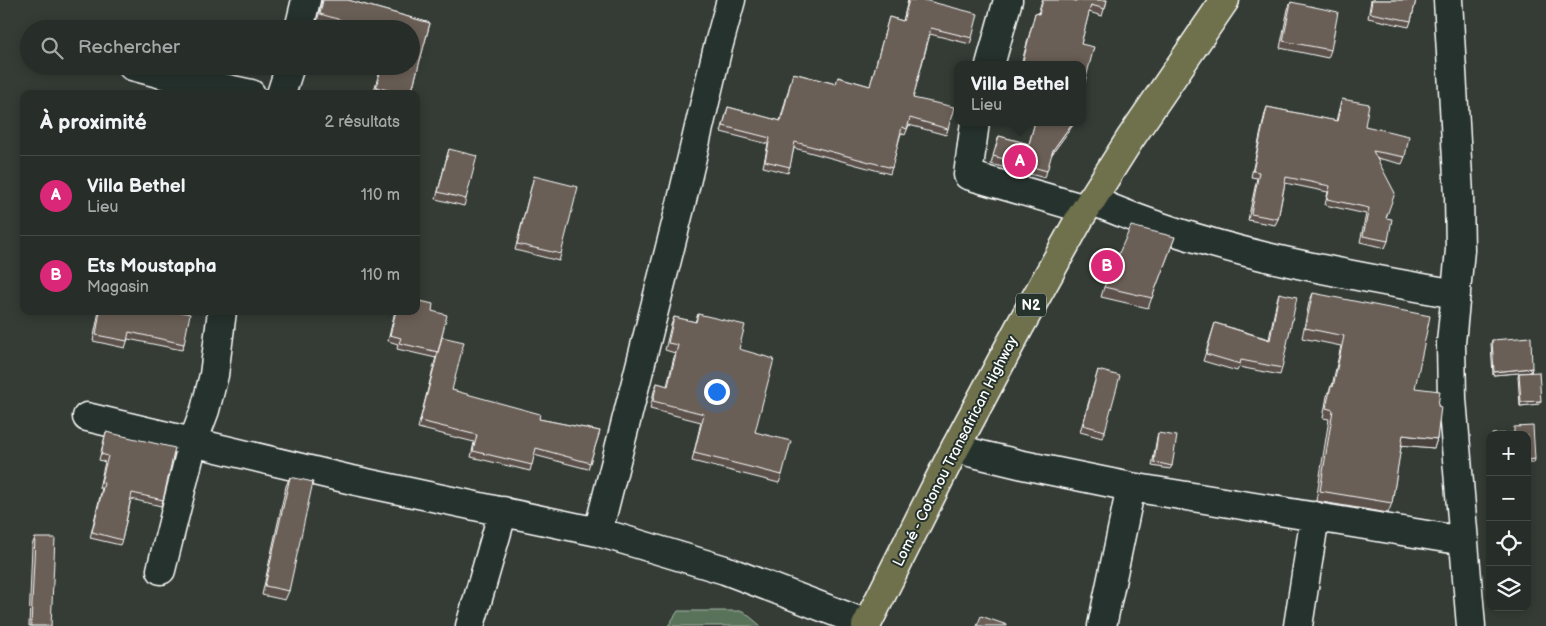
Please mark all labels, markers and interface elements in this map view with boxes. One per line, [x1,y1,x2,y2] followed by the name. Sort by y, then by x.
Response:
[20,20,420,75] search box
[38,34,66,62] icon: search
[78,36,180,59] text: Rechercher
[954,61,1086,126] popup
[971,73,1069,96] text: Villa Bethel
[971,96,1002,115] text: Lieu
[40,110,147,135] text: À proximité
[325,113,400,132] text: 2 résultats
[1004,142,1036,180] pin: A
[87,175,185,198] text: Villa Bethel
[51,186,61,205] text: A
[361,186,400,205] text: 110 m
[87,198,118,217] text: Lieu
[1091,247,1123,285] pin: B
[87,255,217,278] text: Ets Moustapha
[50,266,62,285] text: B
[361,266,400,285] text: 110 m
[87,278,149,297] text: Magasin
[1016,294,1046,316] road number: N2
[889,333,1022,570] street label: Lomé - Cotonou Transafrican Highway
[704,379,730,405] your location
[1486,431,1531,611] map controls
[1486,431,1531,476] button: +
[1486,476,1531,521] button: −
[1486,521,1531,566] button: locate
[1486,566,1531,611] button: layers

